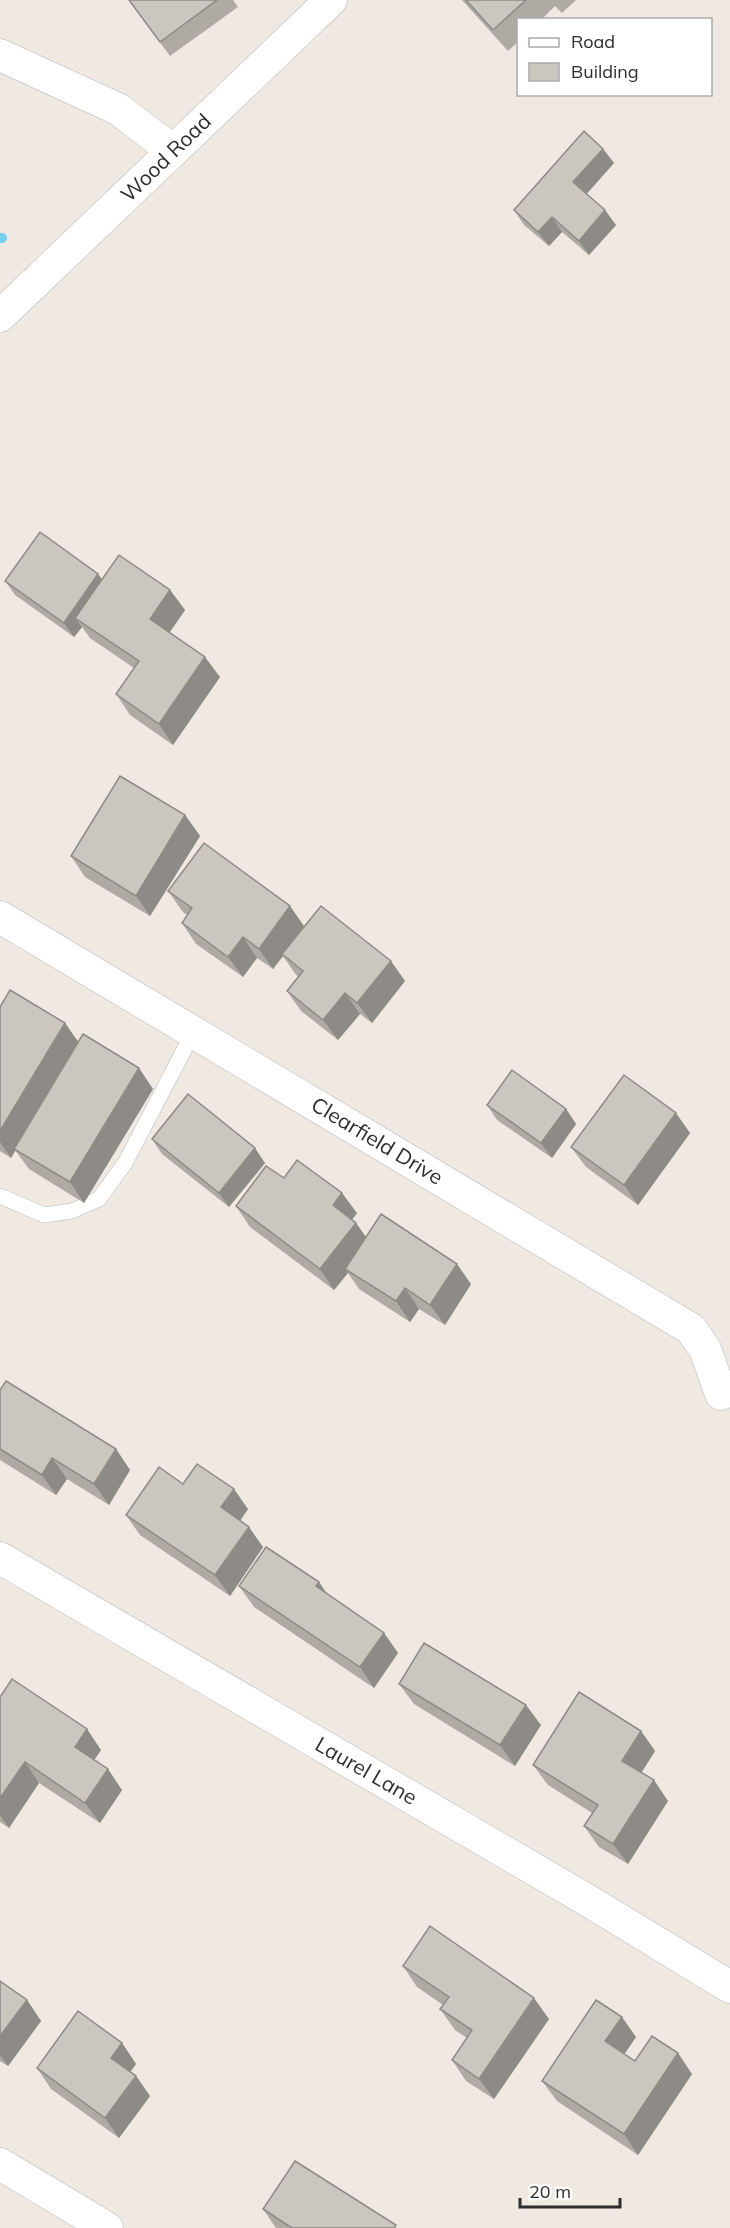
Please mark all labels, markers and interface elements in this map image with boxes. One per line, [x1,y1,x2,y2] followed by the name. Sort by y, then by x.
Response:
[517,18,712,96] legend
[571,30,615,53] text: Road
[571,60,639,83] text: Building
[115,108,216,207] street label: Wood Road
[307,1091,448,1190] street label: Clearfield Drive
[311,1731,422,1810] street label: Laurel Lane
[520,2171,620,2209] scale bar
[529,2180,571,2203] text: 20 m

